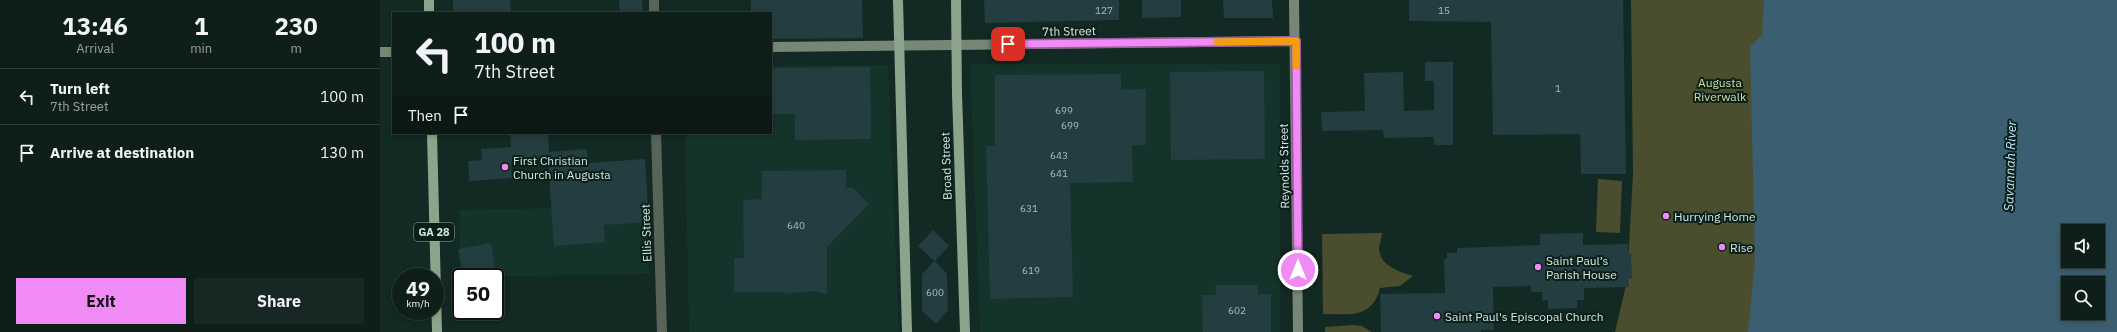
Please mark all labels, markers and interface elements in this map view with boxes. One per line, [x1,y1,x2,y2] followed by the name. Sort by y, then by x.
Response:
[1095,4,1113,17] house number: 127
[1438,4,1450,17] house number: 15
[62,10,128,42] text: 13:46
[194,10,208,42] text: 1
[274,10,318,42] text: 230
[1042,23,1096,39] street label: 7th Street
[474,24,556,61] text: 100 m
[991,27,1025,61] pin
[408,28,460,80] icon: left
[997,33,1019,55] icon: arrive
[76,40,114,57] text: Arrival
[190,40,212,57] text: min
[290,40,302,57] text: m
[474,60,555,83] text: 7th Street
[1694,75,1747,104] park label: Augusta Riverwalk
[50,79,110,98] text: Turn left
[1555,82,1561,95] house number: 1
[16,86,38,108] icon: left
[320,87,364,106] text: 100 m
[50,98,108,115] text: 7th Street
[450,104,472,126] icon: arrive
[1055,104,1073,117] house number: 699
[408,106,442,125] text: Then
[1061,119,1079,132] house number: 699
[2000,119,2020,212] water label: Savannah River
[1276,123,1292,209] street label: Reynolds Street
[937,132,955,200] street label: Broad Street
[16,142,38,164] icon: arrive
[50,143,194,162] text: Arrive at destination
[320,143,364,162] text: 130 m
[1050,149,1068,162] house number: 643
[513,153,611,182] place label: First Christian Church in Augusta
[500,162,510,172] marker: First Christian Church in Augusta
[1050,167,1068,180] house number: 641
[1020,202,1038,215] house number: 631
[637,204,655,262] street label: Ellis Street
[1674,209,1756,224] place label: Hurrying Home
[1661,211,1671,221] marker: Hurrying Home
[787,219,805,232] house number: 640
[414,223,454,241] road number: GA 28
[2061,224,2105,320] map controls
[2061,224,2105,268] button: sound
[1730,240,1754,255] place label: Rise
[1717,242,1727,252] marker: Rise
[1277,249,1319,291] position arrow
[1546,253,1617,282] place label: Saint Paul’s Parish House
[1533,262,1543,272] marker: Saint Paul’s Parish House
[1022,264,1040,277] house number: 619
[452,268,504,320] speed limit sign: 50
[406,275,430,302] text: 49
[2061,276,2105,320] button: search
[16,278,186,324] button: Exit
[194,278,364,324] button: Share
[926,286,944,299] house number: 600
[406,297,430,310] text: km/h
[1228,304,1246,317] house number: 602
[1445,309,1604,324] place label: Saint Paul's Episcopal Church
[1432,311,1442,321] marker: Saint Paul's Episcopal Church

